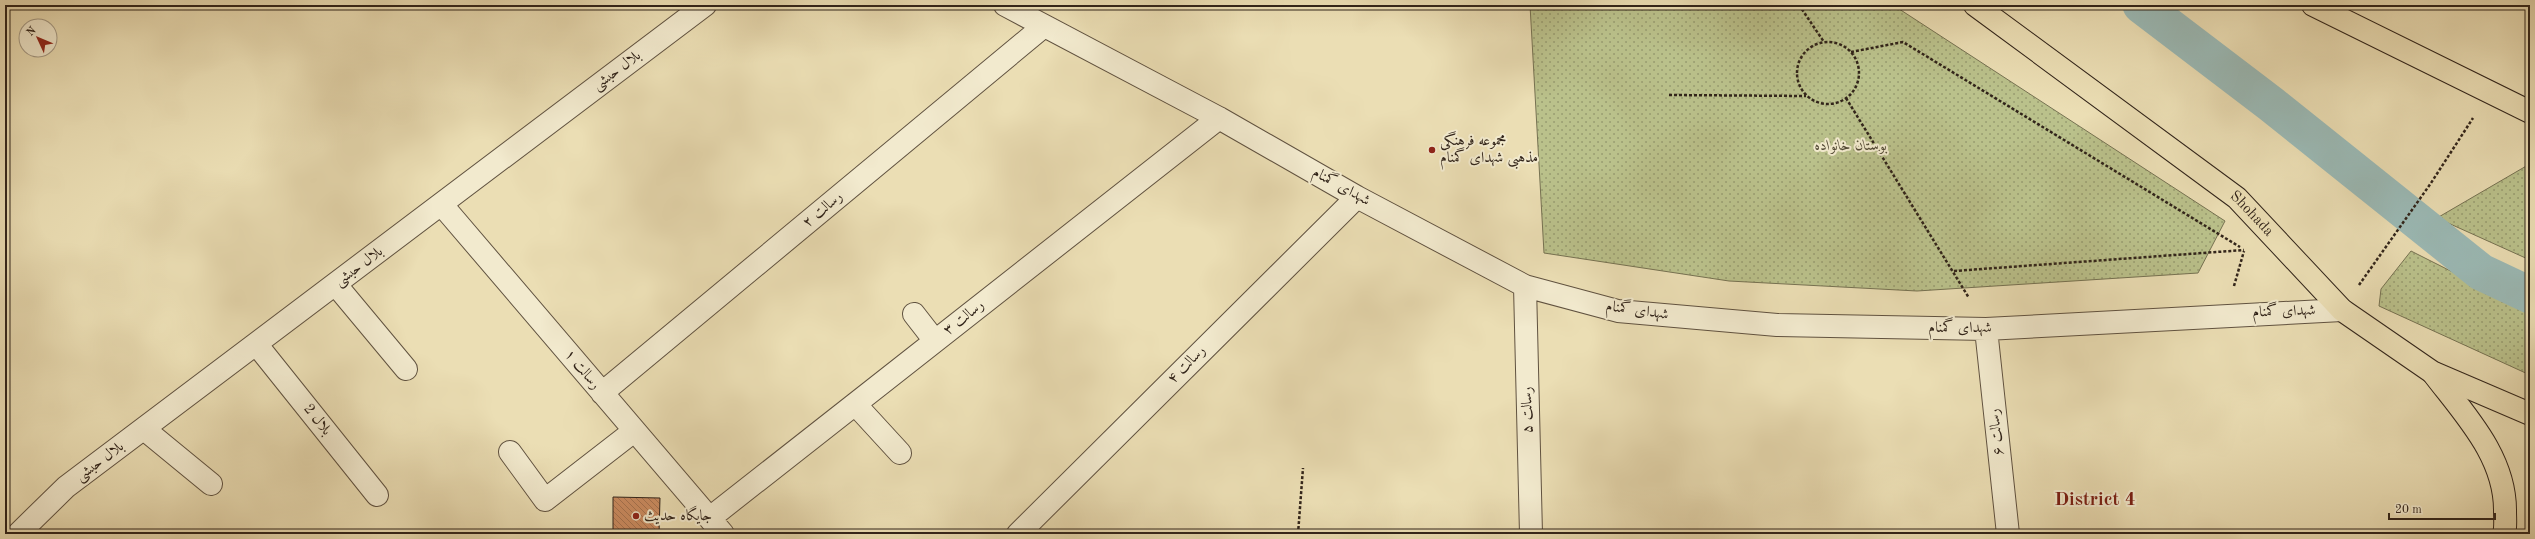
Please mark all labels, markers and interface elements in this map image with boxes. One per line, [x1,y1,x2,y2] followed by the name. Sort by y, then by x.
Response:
[18,18,58,58] north arrow
[25,25,39,39] text: N
[590,48,645,95] street label: بلال حبشی
[1440,131,1538,170] place label: مجموعه فرهنگی مذهبی شهدای گمنام
[1815,139,1887,154] park label: بوستان خانواده
[1427,145,1437,155] marker: مجموعه فرهنگی مذهبی شهدای گمنام
[1308,162,1374,212] street label: شهدای گمنام
[2227,188,2277,240] street label: Shohada
[800,189,846,231] street label: رسالت ۲
[332,244,387,291] street label: بلال حبشی
[1604,295,1670,327] street label: شهدای گمنام
[941,298,987,338] street label: رسالت ۳
[2252,299,2316,325] street label: شهدای گمنام
[1928,317,1992,340] street label: شهدای گمنام
[1165,343,1209,387] street label: رسالت ۴
[561,347,603,393] street label: رسالت ۱
[1520,386,1536,434] street label: رسالت ۵
[300,402,334,438] street label: بلال 2
[1987,408,2007,456] street label: رسالت ۶
[73,439,128,486] street label: بلال حبشی
[2054,491,2136,510] district label: District 4
[2389,495,2495,521] scale bar
[2395,504,2422,516] text: 20 m
[644,505,712,525] place label: جایگاه حدیث
[631,511,641,521] marker: جایگاه حدیث

